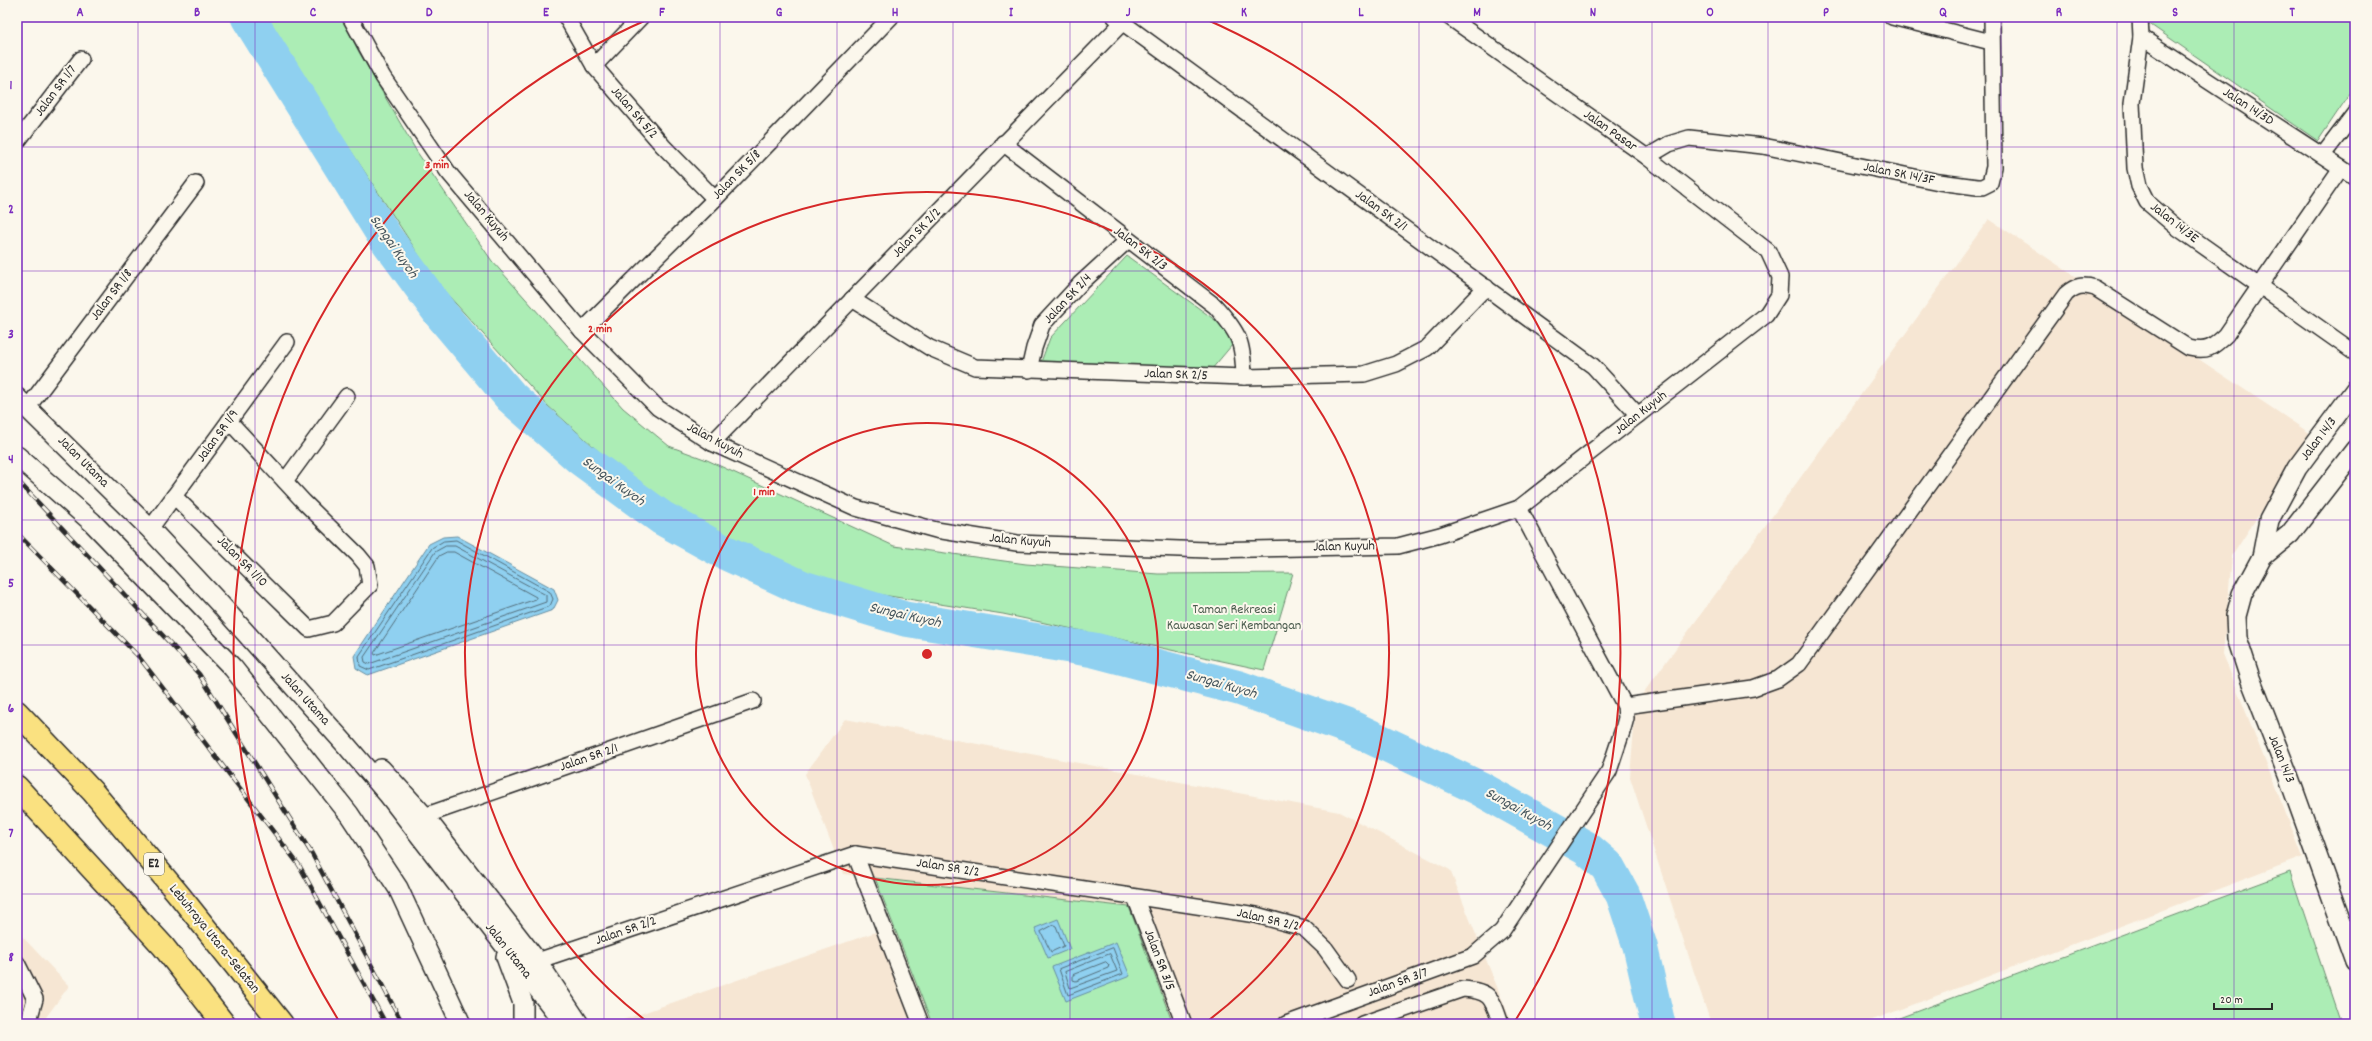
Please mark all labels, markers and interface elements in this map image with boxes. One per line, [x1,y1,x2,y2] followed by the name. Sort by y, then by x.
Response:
[76,4,84,23] text: A
[194,4,200,23] text: B
[310,4,317,23] text: C
[426,4,433,23] text: D
[543,4,550,23] text: E
[659,4,665,23] text: F
[776,4,783,23] text: G
[892,4,899,23] text: H
[1009,4,1014,23] text: I
[1126,4,1131,23] text: J
[1241,4,1247,23] text: K
[1358,4,1364,23] text: L
[1473,4,1481,23] text: M
[1590,4,1596,23] text: N
[1706,4,1714,23] text: O
[1823,4,1829,23] text: P
[1939,4,1947,23] text: Q
[2056,4,2062,23] text: R
[2172,4,2178,23] text: S
[2289,4,2295,23] text: T
[30,61,82,121] street label: Jalan SR 1/7
[10,77,13,96] text: 1
[606,82,662,144] street label: Jalan SK 5/2
[2218,83,2278,131] street label: Jalan 14/3D
[1579,105,1642,157] street label: Jalan Pasar
[708,145,766,205] street label: Jalan SK 5/8
[425,157,449,174] text: 3 min
[1862,157,1937,191] street label: Jalan SK 14/3F
[1351,185,1411,237] street label: Jalan SK 2/1
[458,186,514,246] street label: Jalan Kuyuh
[2146,198,2203,249] street label: Jalan 14/3E
[8,201,14,220] text: 2
[888,203,946,263] street label: Jalan SK 2/2
[363,211,424,284] water label: Sungai Kuyoh
[1109,222,1171,276] street label: Jalan SK 2/3
[86,265,138,325] street label: Jalan SR 1/8
[1039,269,1097,329] street label: Jalan SK 2/4
[588,321,612,338] text: 2 min
[8,326,14,345] text: 3
[1144,364,1208,386] street label: Jalan SK 2/5
[1610,386,1672,440] street label: Jalan Kuyuh
[192,405,244,467] street label: Jalan SR 1/9
[2296,413,2342,465] street label: Jalan 14/3
[683,418,747,464] street label: Jalan Kuyuh
[53,432,114,493] street label: Jalan Utama
[8,451,14,470] text: 4
[577,452,650,513] water label: Sungai Kuyoh
[753,484,775,501] text: 1 min
[988,528,1052,554] street label: Jalan Kuyuh
[212,532,272,592] street label: Jalan SR 1/10
[1313,536,1375,558] street label: Jalan Kuyuh
[8,575,14,594] text: 5
[867,597,944,635] water label: Sungai Kuyoh
[1167,600,1301,636] park label: Taman Rekreasi Kawasan Seri Kembangan
[920,647,934,661] centre of rings
[1183,664,1260,706] water label: Sungai Kuyoh
[276,668,335,730] street label: Jalan Utama
[8,700,15,719] text: 6
[2262,732,2300,786] street label: Jalan 14/3
[557,739,621,777] street label: Jalan SR 2/1
[1481,783,1556,838] water label: Sungai Kuyoh
[9,825,14,844] text: 7
[144,853,164,875] road number: E2
[915,853,981,883] street label: Jalan SR 2/2
[164,880,264,998] street label: Lebuhraya Utara–Selatan
[1235,903,1301,937] street label: Jalan SR 2/2
[593,911,659,951] street label: Jalan SR 2/2
[480,919,536,983] street label: Jalan Utama
[1138,926,1180,994] street label: Jalan SR 3/5
[8,949,14,968] text: 8
[1365,963,1431,1003] street label: Jalan SR 3/7
[2214,985,2272,1011] scale bar
[2220,992,2243,1009] text: 20 m

